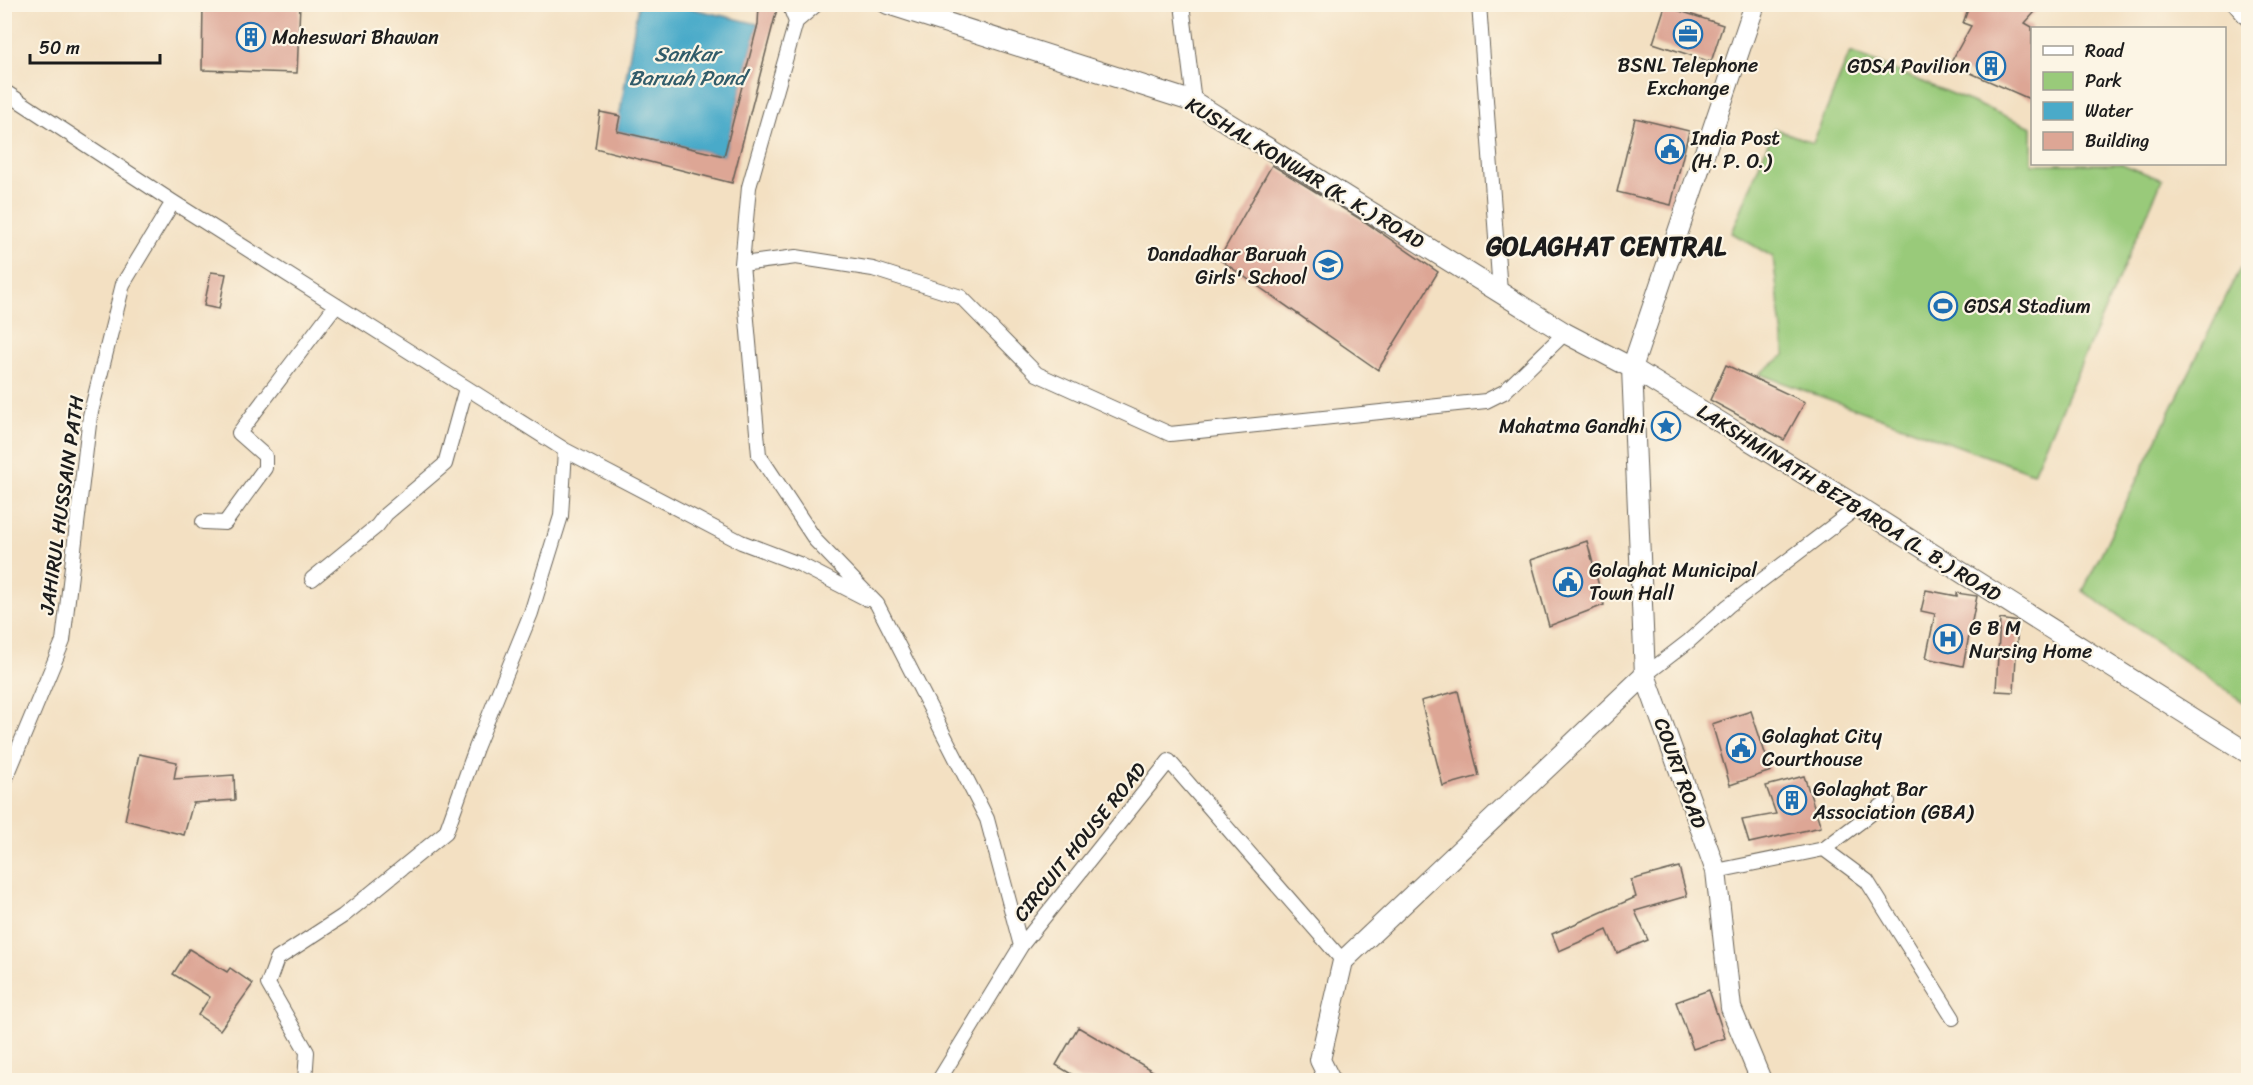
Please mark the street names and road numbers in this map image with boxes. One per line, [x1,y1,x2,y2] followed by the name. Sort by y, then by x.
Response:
[1179,87,1431,259] street label: KUSHAL KONWAR (K. K.) ROAD
[29,393,95,618] street label: JAHIRUL HUSSAIN PATH
[1690,394,2008,612] street label: LAKSHMINATH BEZBAROA (L. B.) ROAD
[1644,713,1716,834] street label: COURT ROAD
[1004,754,1156,930] street label: CIRCUIT HOUSE ROAD

